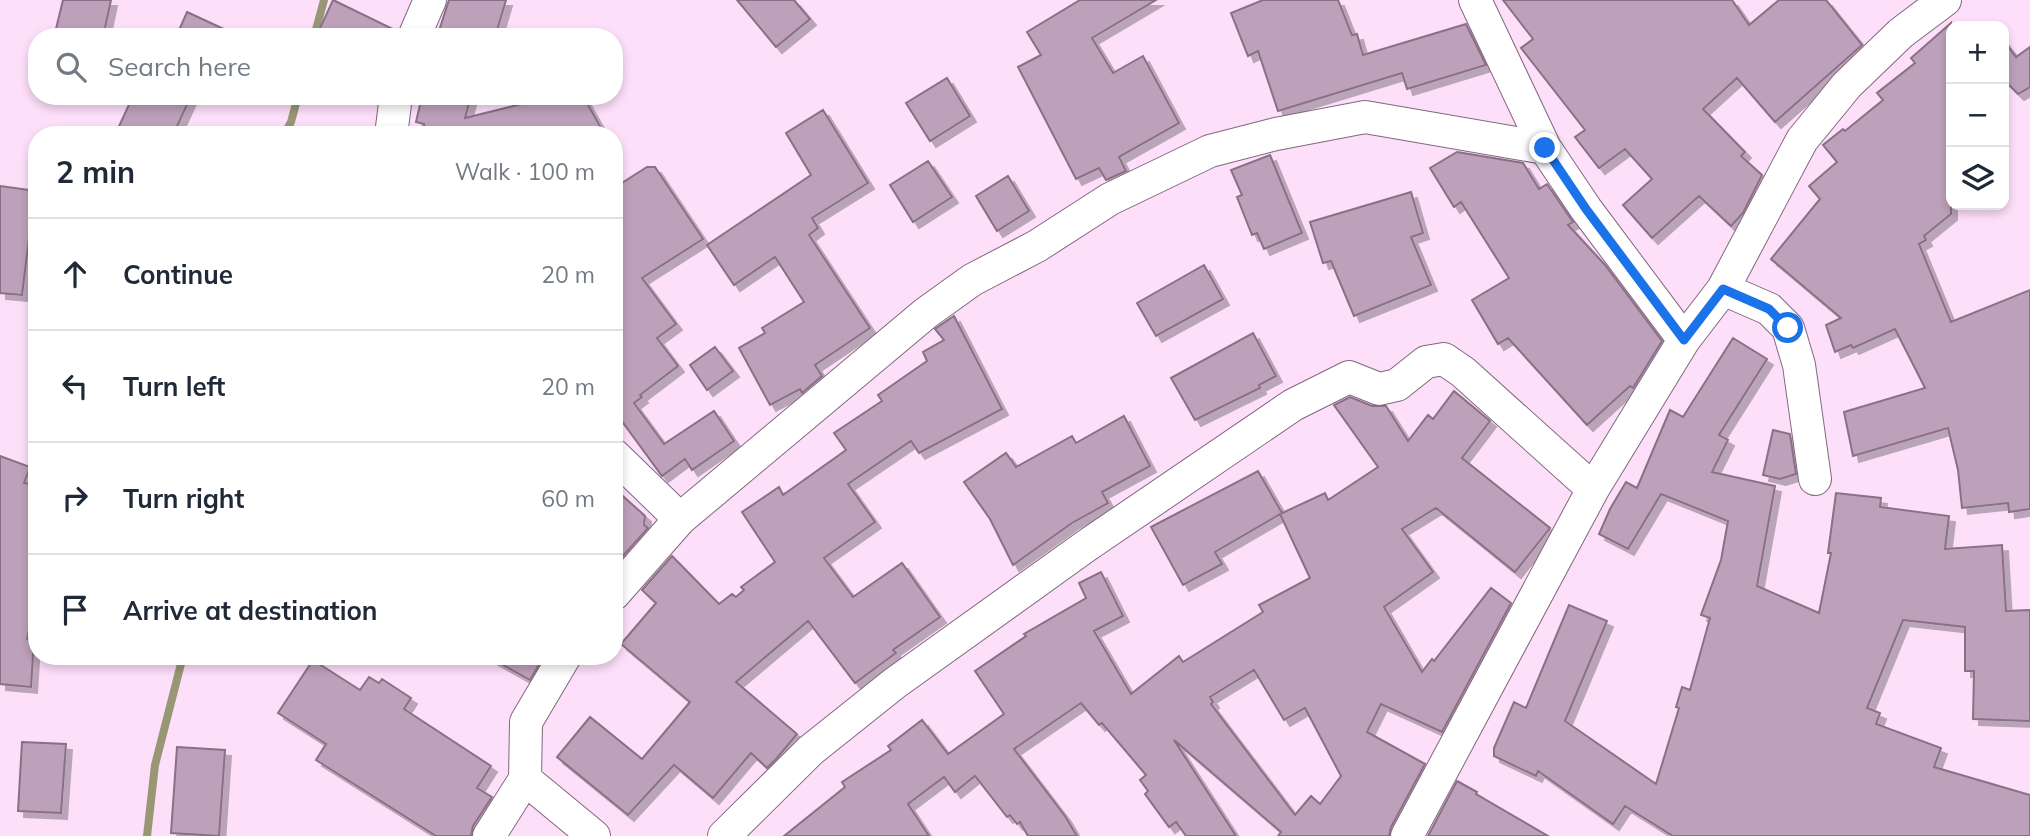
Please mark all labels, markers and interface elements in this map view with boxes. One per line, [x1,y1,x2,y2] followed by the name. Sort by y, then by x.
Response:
[1946,21,2009,210] map controls
[1946,21,2009,84] button: +
[28,28,623,105] search box
[52,48,90,86] icon: search
[108,50,251,83] text: Search here
[1946,84,2009,147] button: −
[1529,132,1560,163] route end
[1946,147,2009,210] button: layers
[56,153,135,191] text: 2 min
[455,157,595,186] text: Walk · 100 m
[56,255,94,293] icon: ahead
[123,258,233,291] text: Continue
[541,260,595,289] text: 20 m
[1772,312,1803,343] route start
[56,367,94,405] icon: left
[123,370,225,403] text: Turn left
[541,372,595,401] text: 20 m
[56,479,94,517] icon: right
[123,482,244,515] text: Turn right
[541,484,595,513] text: 60 m
[56,591,94,629] icon: arrive
[123,594,378,627] text: Arrive at destination

